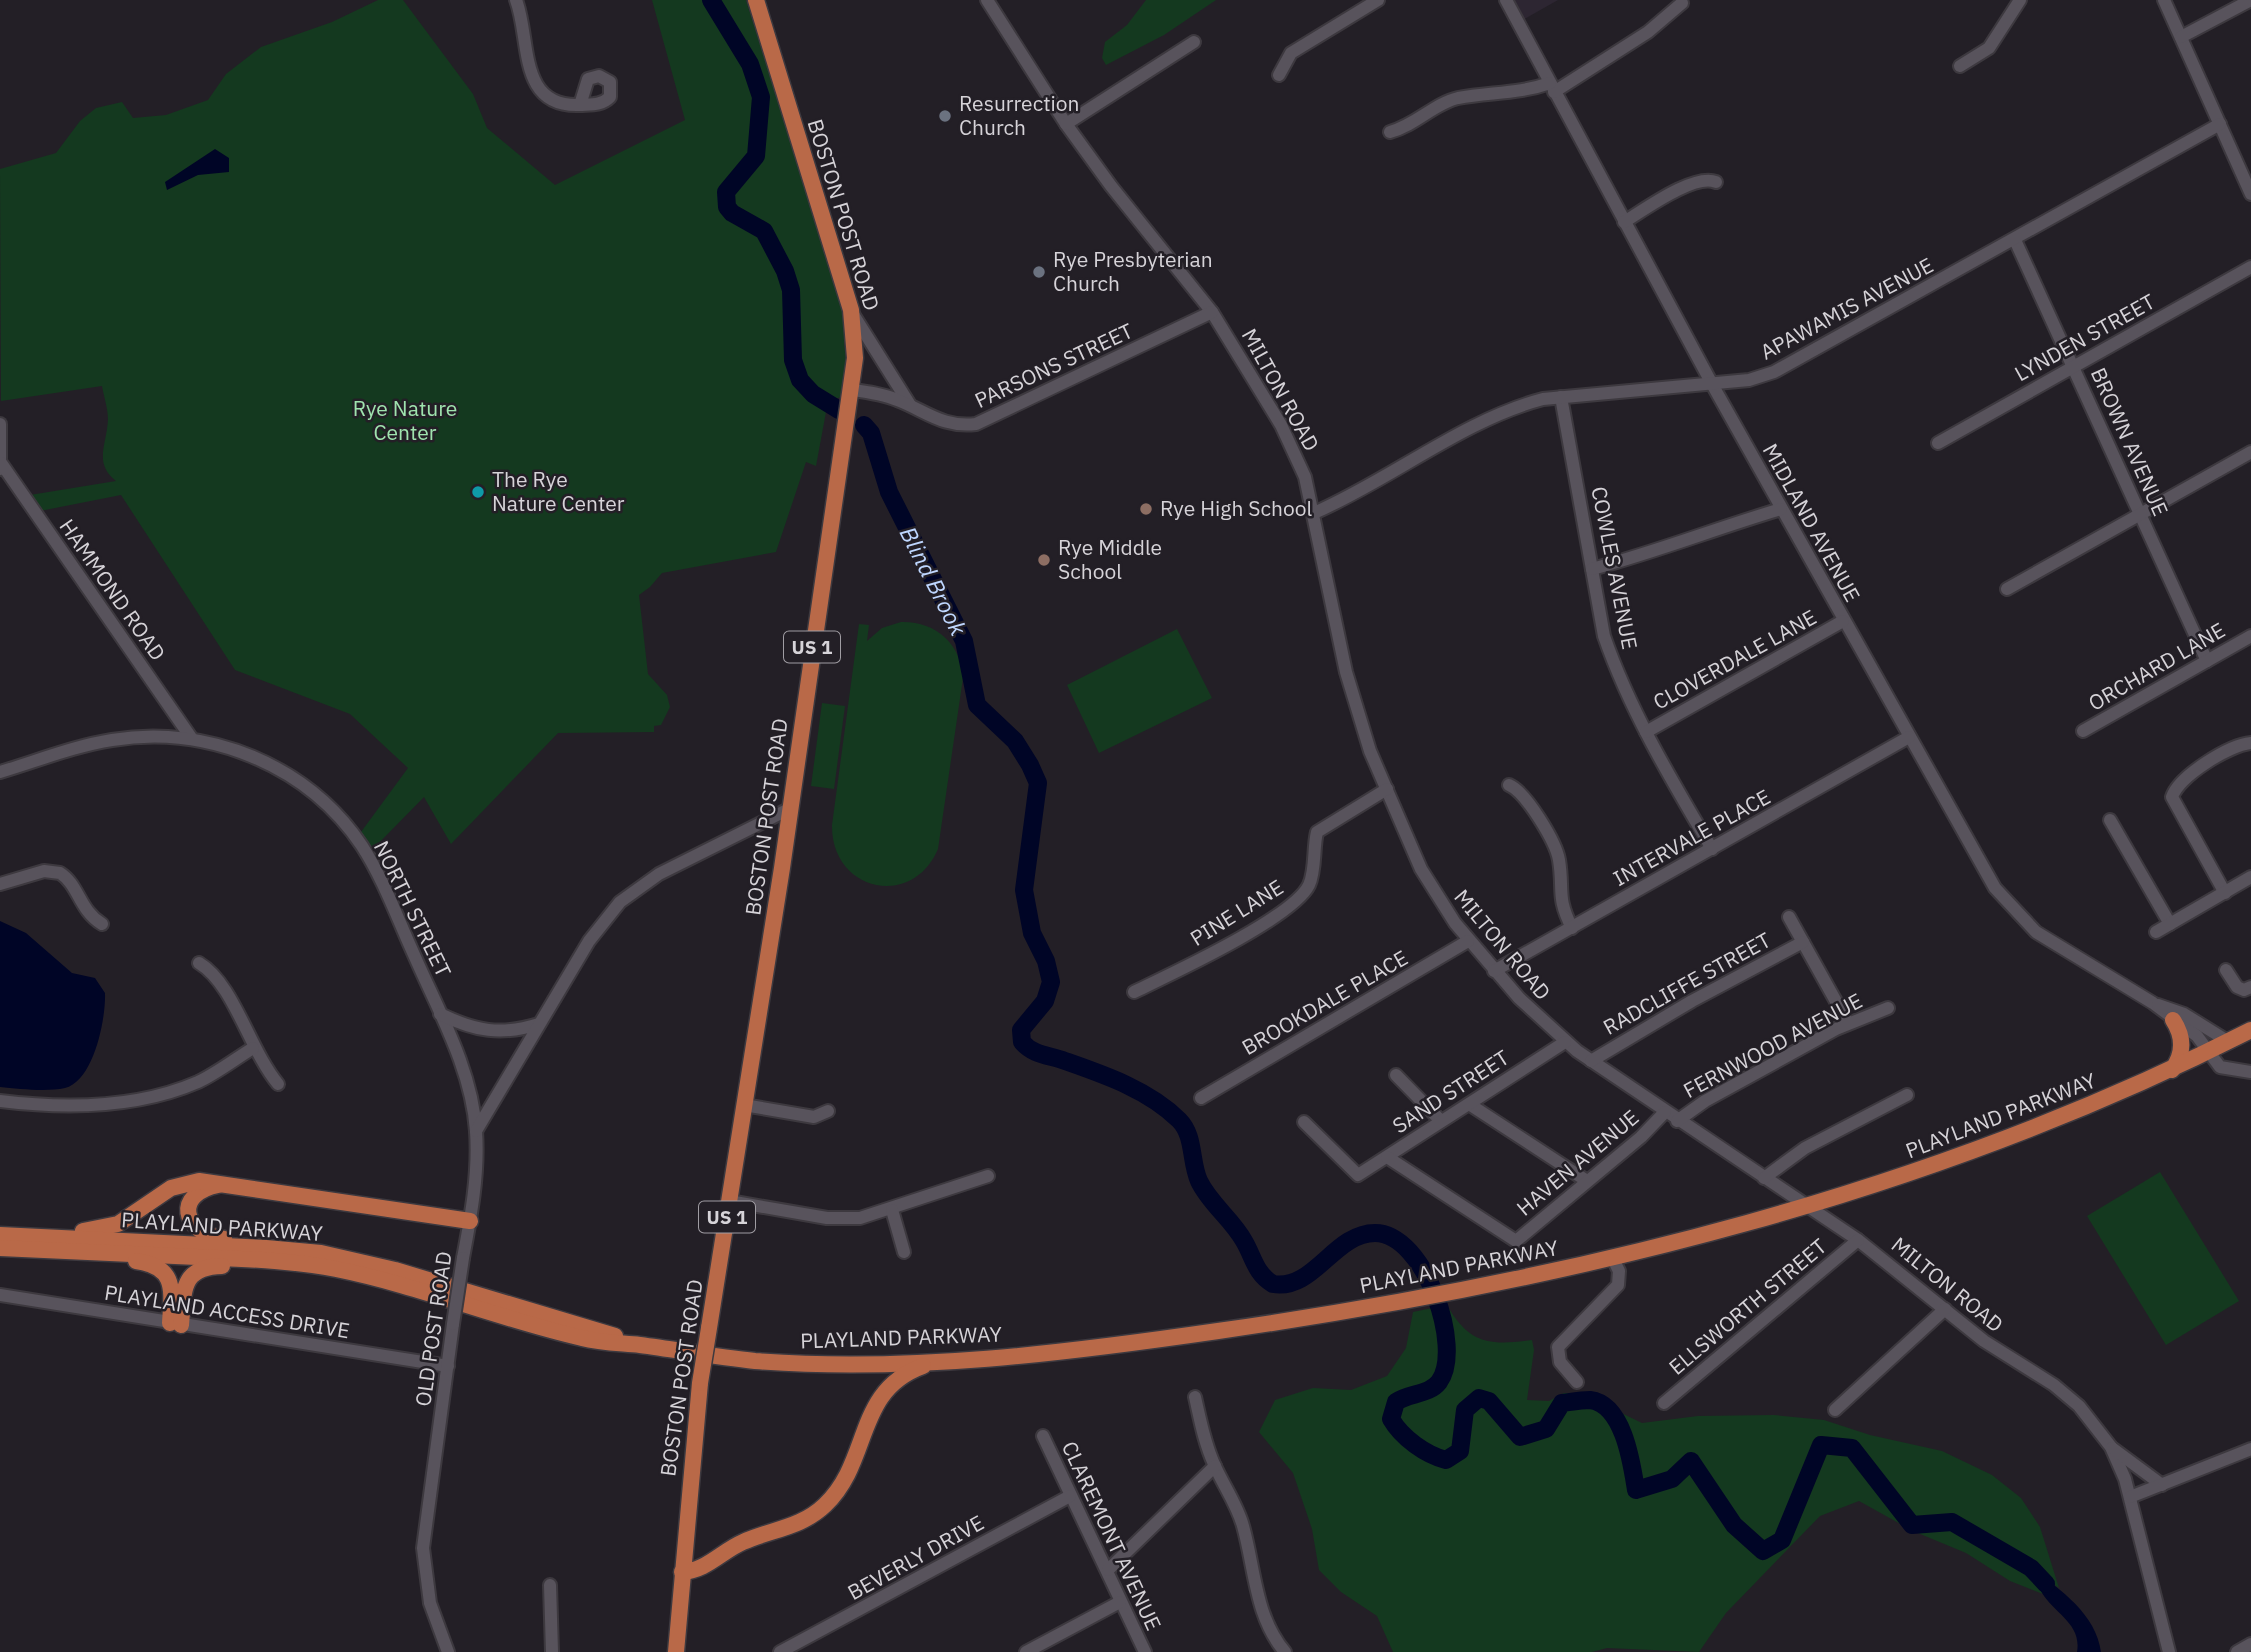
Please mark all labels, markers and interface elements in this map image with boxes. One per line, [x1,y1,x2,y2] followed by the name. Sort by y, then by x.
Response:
[959,89,1080,141] place label: Resurrection Church
[937,108,953,124] marker: Resurrection Church
[802,116,886,314] street label: BOSTON POST ROAD
[1053,245,1213,297] place label: Rye Presbyterian Church
[1755,251,1938,366] street label: APAWAMIS AVENUE
[1031,264,1047,280] marker: Rye Presbyterian Church
[2009,287,2160,387] street label: LYNDEN STREET
[970,316,1137,414] street label: PARSONS STREET
[1236,323,1326,456] street label: MILTON ROAD
[2085,363,2175,520] street label: BROWN AVENUE
[353,394,457,446] park label: Rye Nature Center
[1757,438,1867,607] street label: MIDLAND AVENUE
[492,465,625,517] place label: The Rye Nature Center
[470,484,486,500] marker: The Rye Nature Center
[1585,484,1644,652] street label: COWLES AVENUE
[1160,494,1312,522] place label: Rye High School
[1138,501,1154,517] marker: Rye High School
[54,513,172,666] street label: HAMMOND ROAD
[894,521,975,641] water label: Blind Brook
[1058,533,1162,585] place label: Rye Middle School
[1036,552,1052,568] marker: Rye Middle School
[1648,603,1821,716] street label: CLOVERDALE LANE
[2083,616,2230,717] street label: ORCHARD LANE
[784,632,840,662] road number: US 1
[738,717,794,917] street label: BOSTON POST ROAD
[1608,782,1775,892] street label: INTERVALE PLACE
[368,836,458,981] street label: NORTH STREET
[1185,873,1288,952] street label: PINE LANE
[1448,883,1557,1005] street label: MILTON ROAD
[1598,925,1775,1041] street label: RADCLIFFE STREET
[1236,943,1413,1061] street label: BROOKDALE PLACE
[1678,986,1867,1104] street label: FERNWOOD AVENUE
[1387,1043,1514,1139] street label: SAND STREET
[1901,1066,2100,1164] street label: PLAYLAND PARKWAY
[1510,1103,1644,1222] street label: HAVEN AVENUE
[699,1202,755,1232] road number: US 1
[120,1205,324,1247] street label: PLAYLAND PARKWAY
[1886,1231,2009,1338] street label: MILTON ROAD
[1663,1232,1832,1381] street label: ELLSWORTH STREET
[1357,1233,1561,1299] street label: PLAYLAND PARKWAY
[408,1250,458,1408] street label: OLD POST ROAD
[102,1278,352,1344] street label: PLAYLAND ACCESS DRIVE
[653,1278,709,1478] street label: BOSTON POST ROAD
[800,1319,1003,1355] street label: PLAYLAND PARKWAY
[1056,1436,1168,1635] street label: CLAREMONT AVENUE
[842,1508,989,1606] street label: BEVERLY DRIVE

